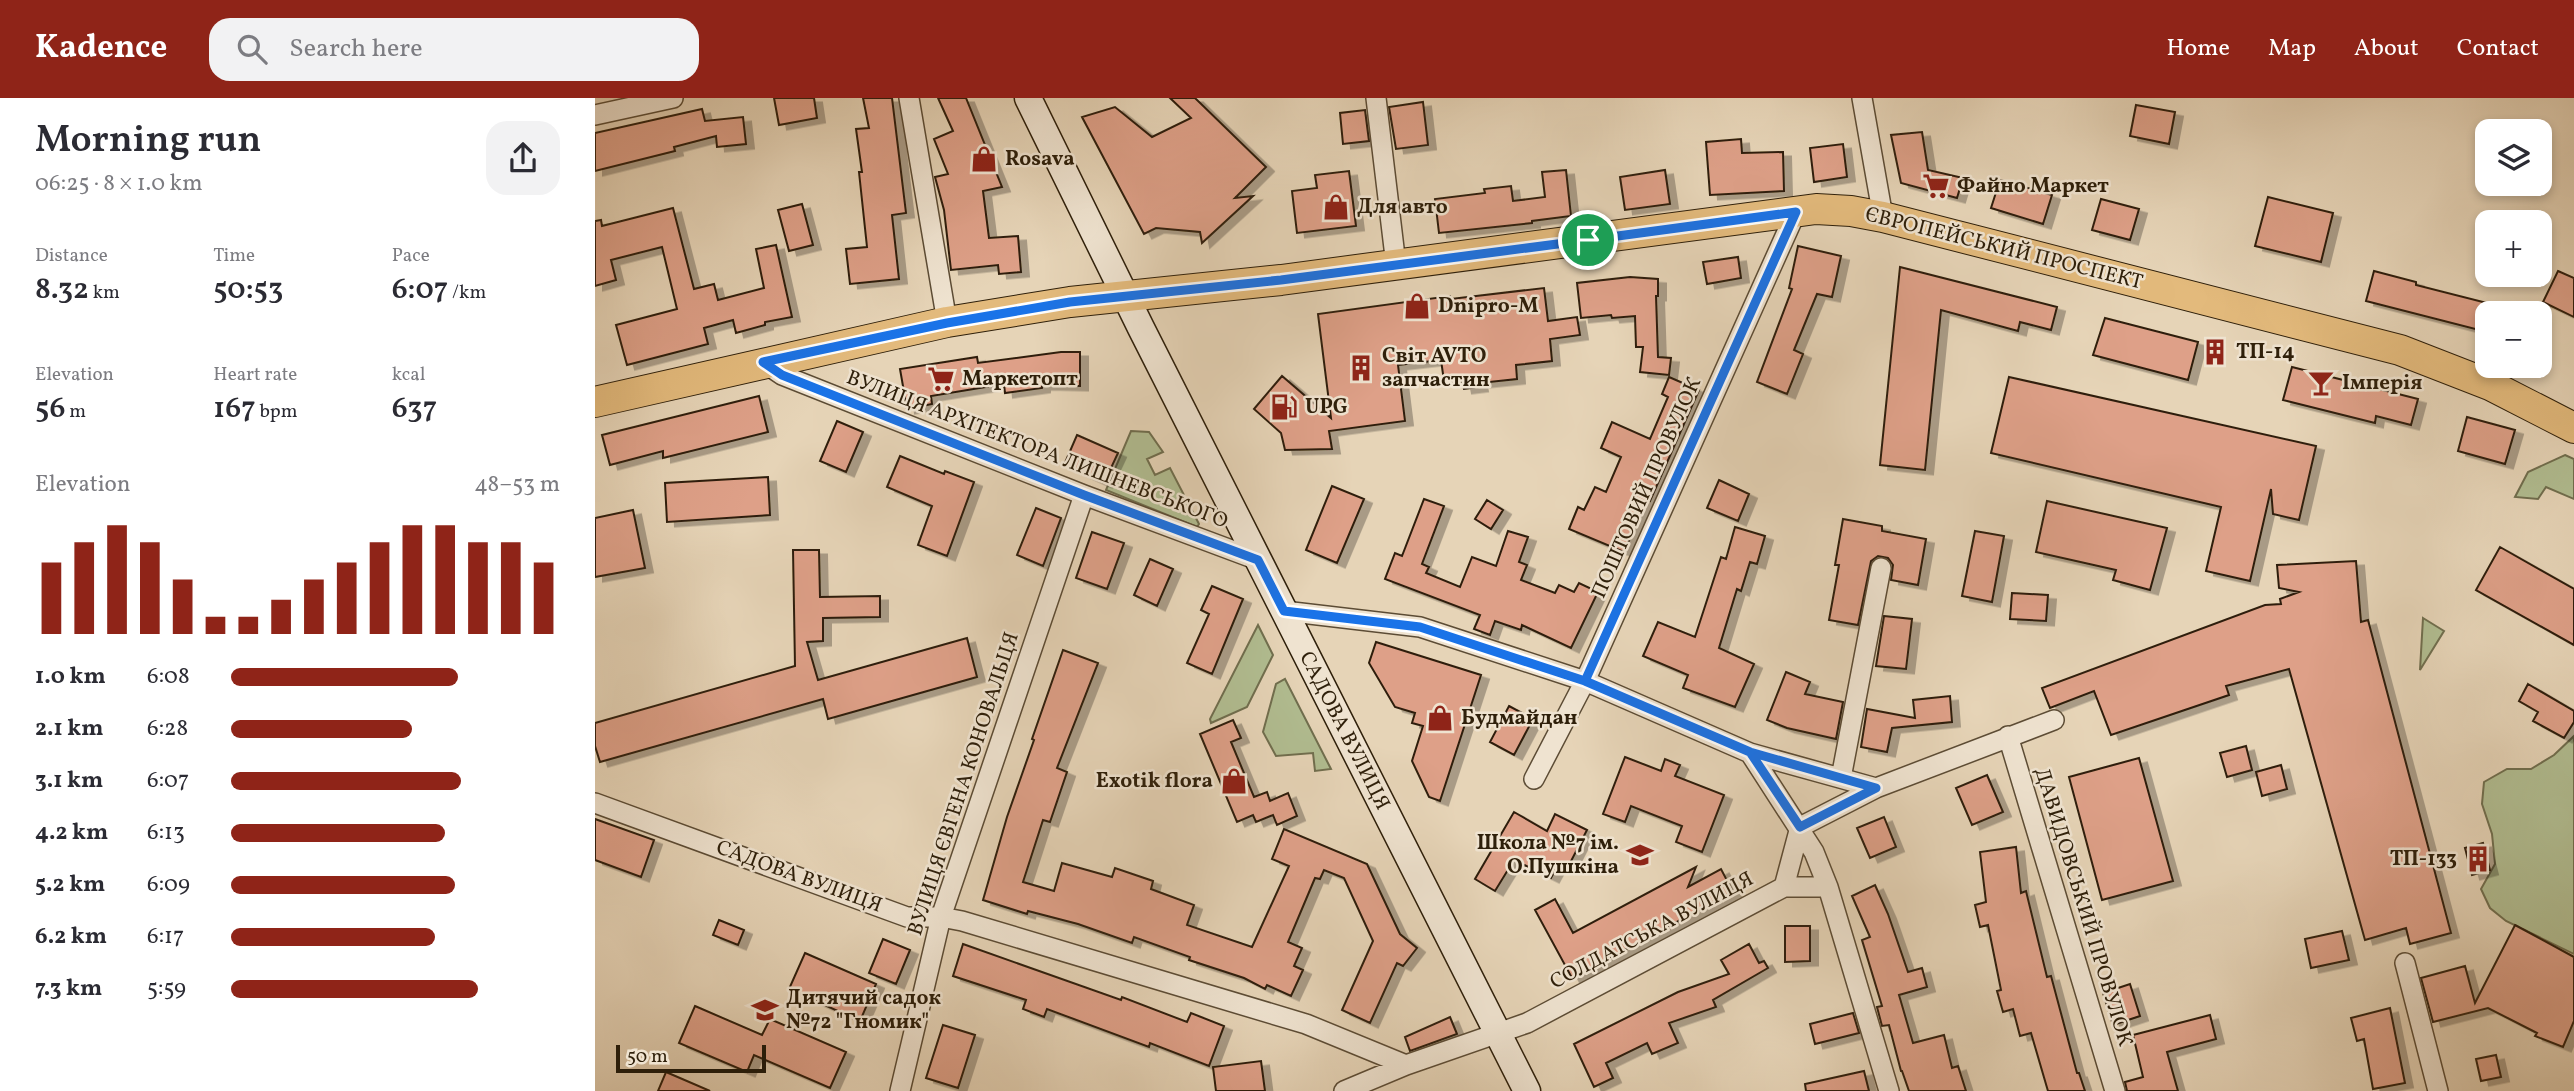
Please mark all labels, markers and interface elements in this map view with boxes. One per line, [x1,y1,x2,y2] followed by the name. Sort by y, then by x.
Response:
[209,18,699,81] search box
[35,26,167,72] text: Kadence
[233,30,271,68] icon: search
[289,31,423,67] text: Search here
[2166,32,2230,66] text: Home
[2268,32,2316,66] text: Map
[2354,32,2419,66] text: About
[2457,32,2539,66] text: Contact
[35,115,261,168] text: Morning run
[2475,119,2552,378] map controls
[2475,119,2552,196] button: layers
[486,121,560,195] button: share
[969,144,999,174] shop icon: Rosava
[1005,145,1075,174] place label: Rosava
[35,168,203,200] text: 06:25 · 8 × 1.0 km
[1921,171,1951,201] supermarket icon: Файно Маркет
[1957,172,2109,201] place label: Файно Маркет
[1321,192,1351,222] shop icon: Для авто
[1357,193,1448,222] place label: Для авто
[1862,200,2146,298] street label: ЄВРОПЕЙСЬКИЙ ПРОСПЕКТ
[1558,210,1618,270] pin
[2475,210,2552,287] button: +
[1569,221,1607,259] icon: arrive
[35,243,108,269] text: Distance
[213,243,255,269] text: Time
[392,243,430,269] text: Pace
[35,269,89,311] text: 8.32
[213,269,283,311] text: 50:53
[392,269,448,311] text: 6:07
[89,280,120,306] text: km
[448,280,486,306] text: /km
[1402,291,1432,321] shop icon: Dnipro-M
[1438,292,1538,321] place label: Dnipro-M
[2475,301,2552,378] button: −
[2200,337,2230,367] building icon: ТП-14
[2236,338,2295,367] place label: ТП-14
[1382,342,1490,395] place label: Світ AVTO запчастин
[1346,353,1376,383] building icon: Світ AVTO запчастин
[35,362,114,388] text: Elevation
[213,362,297,388] text: Heart rate
[392,362,425,388] text: kcal
[842,364,1232,536] street label: ВУЛИЦЯ АРХІТЕКТОРА ЛИШНЕВСЬКОГО
[926,364,956,394] supermarket icon: Маркетопт
[962,365,1078,394] place label: Маркетопт
[2306,368,2336,398] bar icon: Імперія
[2342,369,2422,398] place label: Імперія
[1585,373,1709,603] street label: ПОШТОВИЙ ПРОВУЛОК
[35,388,65,430] text: 56
[213,388,256,430] text: 167
[392,388,437,430] text: 637
[1269,392,1299,422] fuel station icon: UPG
[1305,393,1348,422] place label: UPG
[65,399,86,425] text: m
[256,399,298,425] text: bpm
[35,469,131,501] text: Elevation
[474,469,560,501] text: 48–53 m
[901,628,1027,940] street label: ВУЛИЦЯ ЄВГЕНА КОНОВАЛЬЦЯ
[1291,647,1397,815] street label: САДОВА ВУЛИЦЯ
[35,661,106,693] text: 1.0 km
[147,661,190,693] text: 6:08
[1425,703,1455,733] shop icon: Будмайдан
[1461,704,1578,733] place label: Будмайдан
[35,713,104,745] text: 2.1 km
[147,713,188,745] text: 6:28
[2027,764,2139,1050] street label: ДАВИДОВСЬКИЙ ПРОВУЛОК
[35,765,103,797] text: 3.1 km
[147,765,189,797] text: 6:07
[1219,766,1249,796] shop icon: Exotik flora
[1096,767,1213,796] place label: Exotik flora
[35,817,108,849] text: 4.2 km
[147,817,185,849] text: 6:13
[1477,829,1619,882] place label: Школа №7 ім. О.Пушкіна
[712,834,886,920] street label: САДОВА ВУЛИЦЯ
[1625,840,1655,870] school or university icon: Школа №7 ім. О.Пушкіна
[2463,844,2493,874] building icon: ТП-133
[2390,845,2457,874] place label: ТП-133
[1545,865,1759,997] street label: СОЛДАТСЬКА ВУЛИЦЯ
[35,869,105,901] text: 5.2 km
[147,869,190,901] text: 6:09
[35,921,107,953] text: 6.2 km
[147,921,184,953] text: 6:17
[35,973,102,1005] text: 7.3 km
[147,973,186,1005] text: 5:59
[786,984,941,1037] place label: Дитячий садок №72 "Гномик"
[750,995,780,1025] school or university icon: Дитячий садок №72 "Гномик"
[616,1042,767,1074] scale bar
[627,1044,668,1070] text: 50 m

